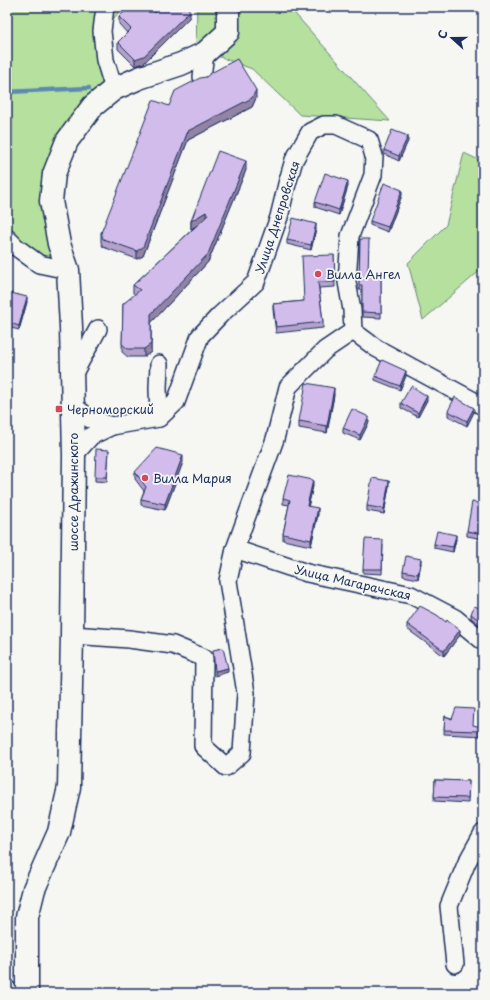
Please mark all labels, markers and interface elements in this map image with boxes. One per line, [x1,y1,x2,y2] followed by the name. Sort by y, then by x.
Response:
[432,18,472,58] north arrow
[433,27,452,41] text: С
[250,158,304,276] street label: Улица Днепровская
[326,265,401,283] place label: Вилла Ангел
[313,269,323,279] marker: Вилла Ангел
[67,400,154,418] place label: Черноморский
[54,404,64,414] marker: Черноморский
[64,432,82,551] street label: шоссе Дражинского
[153,469,232,487] place label: Вилла Мария
[140,473,150,483] marker: Вилла Мария
[293,560,413,604] street label: Улица Магарачская

